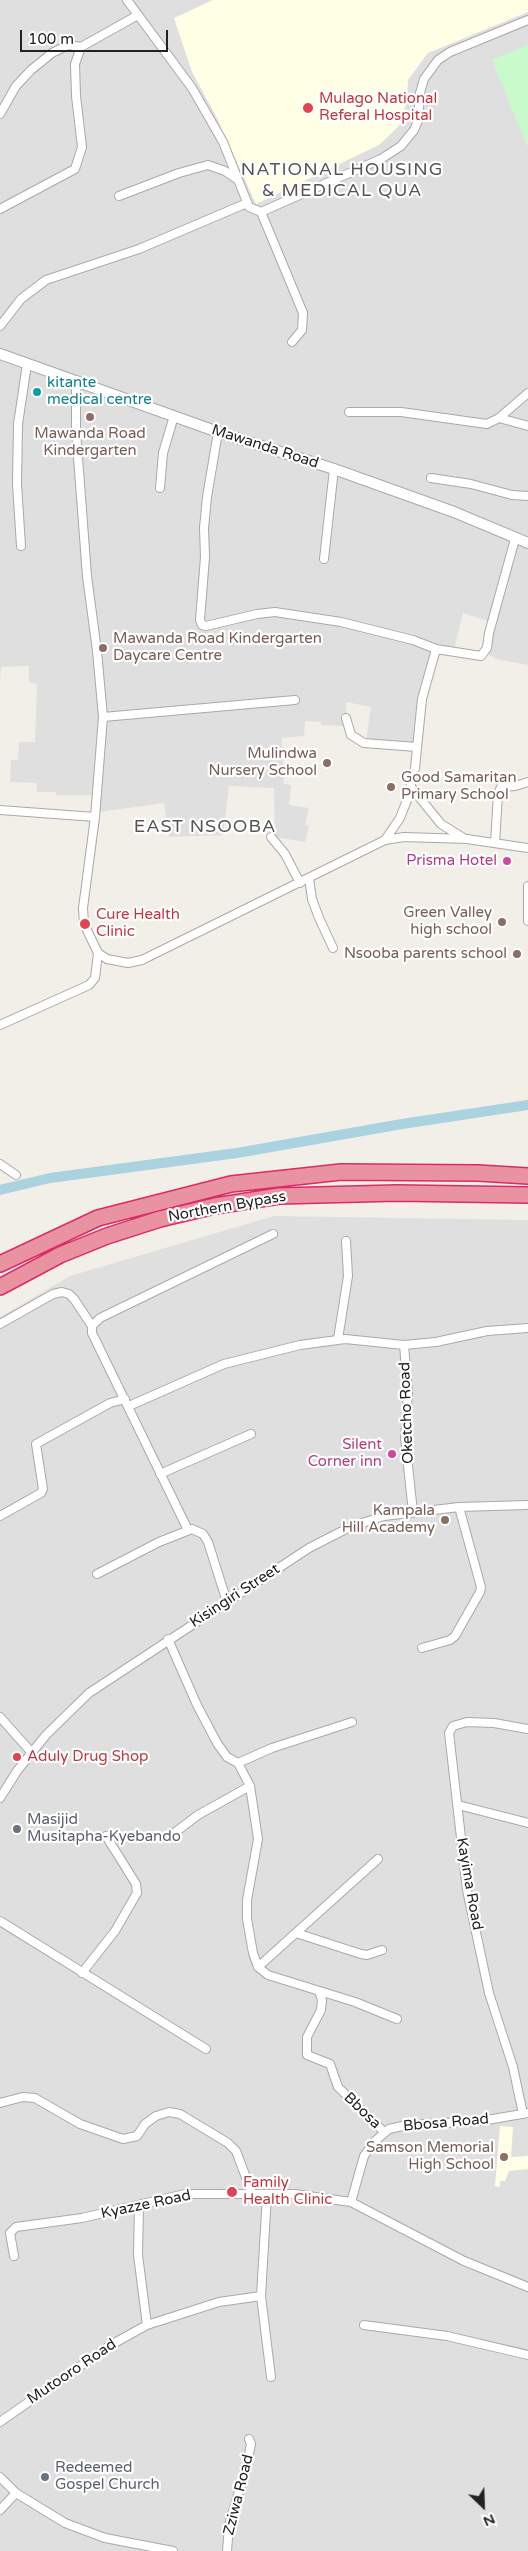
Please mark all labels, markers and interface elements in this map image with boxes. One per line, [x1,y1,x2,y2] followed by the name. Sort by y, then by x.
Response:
[22,20,170,52] scale bar
[28,30,74,48] text: 100 m
[319,90,437,125] place label: Mulago National Referal Hospital
[301,101,315,115] marker: Mulago National Referal Hospital
[239,159,445,202] district label: NATIONAL HOUSING & MEDICAL QUA
[47,374,152,409] place label: kitante medical centre
[31,386,43,398] marker: kitante medical centre
[84,411,96,423] marker: Mawanda Road Kindergarten
[209,421,321,473] street label: Mawanda Road
[34,425,146,460] place label: Mawanda Road Kindergarten
[113,630,322,665] place label: Mawanda Road Kindergarten Daycare Centre
[97,642,109,654] marker: Mawanda Road Kindergarten Daycare Centre
[209,745,317,780] place label: Mulindwa Nursery School
[321,757,333,769] marker: Mulindwa Nursery School
[401,769,517,804] place label: Good Samaritan Primary School
[385,781,397,793] marker: Good Samaritan Primary School
[132,816,278,838] district label: EAST NSOOBA
[406,852,497,870] place label: Prisma Hotel
[501,855,513,867] marker: Prisma Hotel
[403,904,492,939] place label: Green Valley high school
[96,906,180,941] place label: Cure Health Clinic
[496,916,508,928] marker: Green Valley high school
[78,917,92,931] marker: Cure Health Clinic
[344,945,507,963] place label: Nsooba parents school
[511,948,523,960] marker: Nsooba parents school
[167,1188,287,1226] street label: Northern Bypass
[396,1362,418,1464] street label: Oketcho Road
[308,1436,382,1471] place label: Silent Corner inn
[386,1448,398,1460] marker: Silent Corner inn
[342,1502,435,1537] place label: Kampala Hill Academy
[439,1514,451,1526] marker: Kampala Hill Academy
[187,1560,283,1632] street label: Kisingiri Street
[27,1748,149,1766] place label: Aduly Drug Shop
[11,1751,23,1763] marker: Aduly Drug Shop
[27,1811,181,1846] place label: Masijid Musitapha-Kyebando
[11,1823,23,1835] marker: Masijid Musitapha-Kyebando
[452,1836,486,1932] street label: Kayima Road
[340,2089,384,2133] street label: Bbosa
[402,2110,490,2136] street label: Bbosa Road
[366,2139,494,2174] place label: Samson Memorial High School
[498,2151,510,2163] marker: Samson Memorial High School
[243,2174,332,2209] place label: Family Health Clinic
[225,2185,239,2199] marker: Family Health Clinic
[99,2187,193,2223] street label: Kyazze Road
[24,2336,120,2408] street label: Mutooro Road
[220,2453,258,2537] street label: Zziwa Road
[55,2459,160,2494] place label: Redeemed Gospel Church
[39,2471,51,2483] marker: Redeemed Gospel Church
[458,2481,508,2531] north arrow
[481,2510,498,2530] text: N

